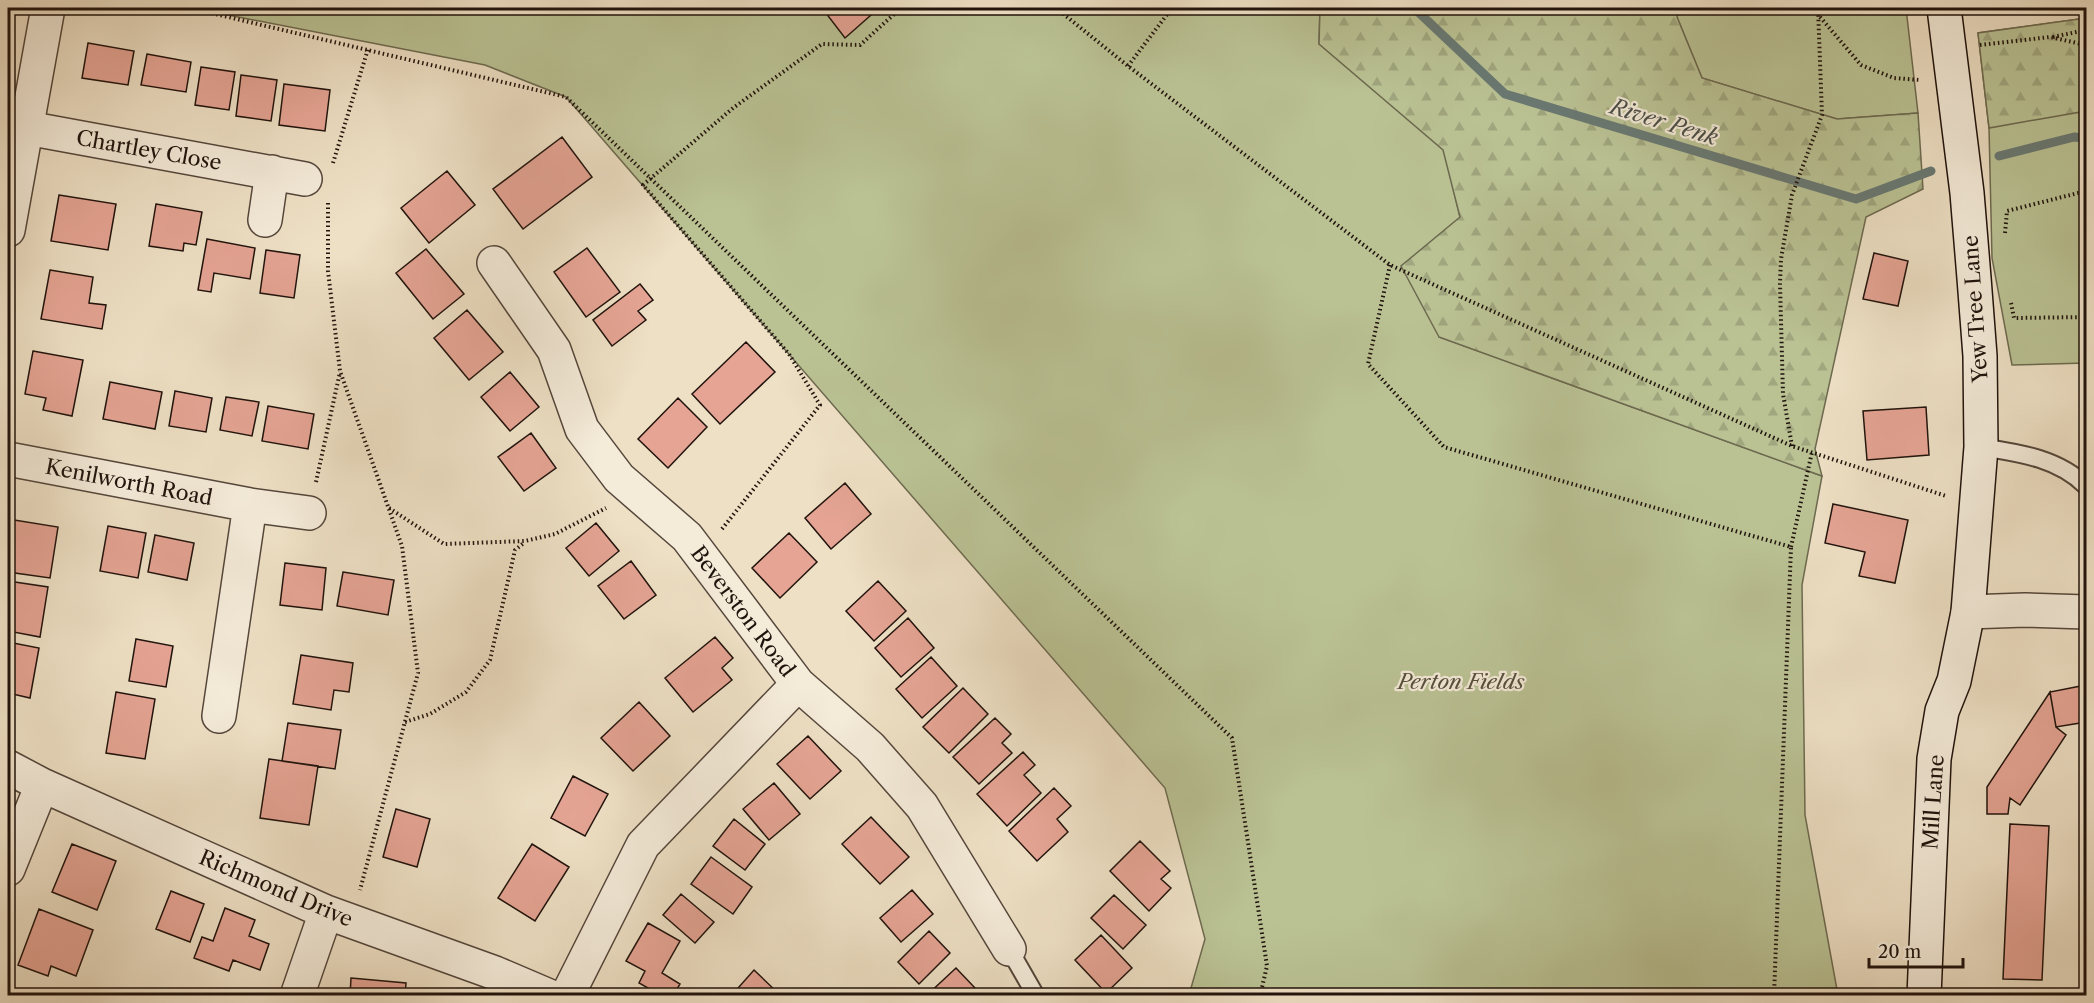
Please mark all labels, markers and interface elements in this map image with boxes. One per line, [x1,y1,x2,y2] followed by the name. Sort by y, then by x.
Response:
[1605,92,1722,151] water label: River Penk
[74,125,224,175] street label: Chartley Close
[1957,235,1993,384] street label: Yew Tree Lane
[43,454,215,511] street label: Kenilworth Road
[686,541,800,682] street label: Beverston Road
[1396,669,1525,694] park label: Perton Fields
[1917,754,1949,850] street label: Mill Lane
[195,844,357,932] street label: Richmond Drive
[1869,931,1964,969] scale bar
[1878,941,1922,963] text: 20 m

